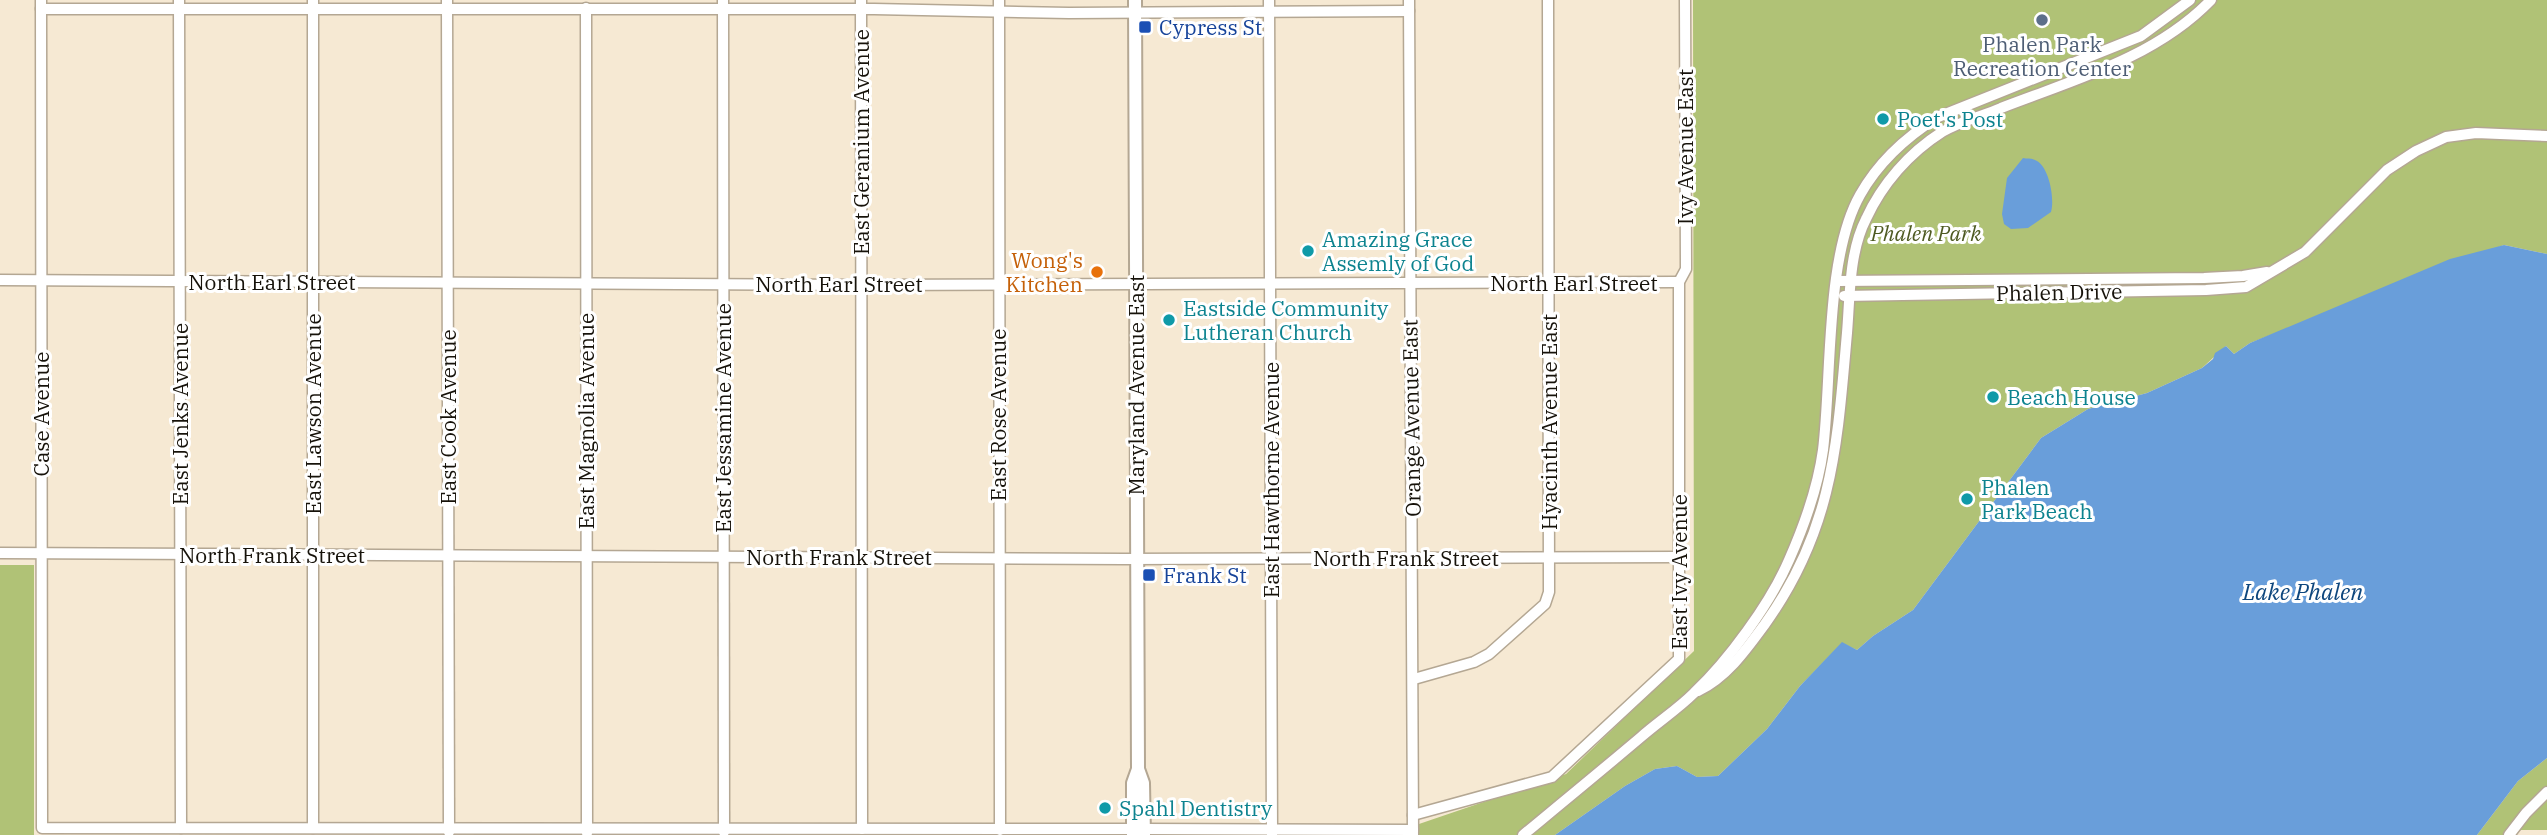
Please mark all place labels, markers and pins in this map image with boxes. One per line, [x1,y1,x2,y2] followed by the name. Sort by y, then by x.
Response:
[2034,12,2050,28] marker: Phalen Park Recreation Center
[1159,13,1262,41] place label: Cypress St
[1137,19,1153,35] marker: Cypress St
[1953,30,2132,82] place label: Phalen Park Recreation Center
[1897,105,2003,133] place label: Poet's Post
[1875,111,1891,127] marker: Poet's Post
[1322,225,1474,277] place label: Amazing Grace Assemly of God
[1300,243,1316,259] marker: Amazing Grace Assemly of God
[1006,246,1083,298] place label: Wong's Kitchen
[1089,264,1105,280] marker: Wong's Kitchen
[1183,294,1389,346] place label: Eastside Community Lutheran Church
[1161,312,1177,328] marker: Eastside Community Lutheran Church
[2007,383,2136,411] place label: Beach House
[1985,389,2001,405] marker: Beach House
[1981,473,2093,525] place label: Phalen Park Beach
[1959,491,1975,507] marker: Phalen Park Beach
[1163,561,1247,589] place label: Frank St
[1141,567,1157,583] marker: Frank St
[1119,794,1273,822] place label: Spahl Dentistry
[1097,800,1113,816] marker: Spahl Dentistry

